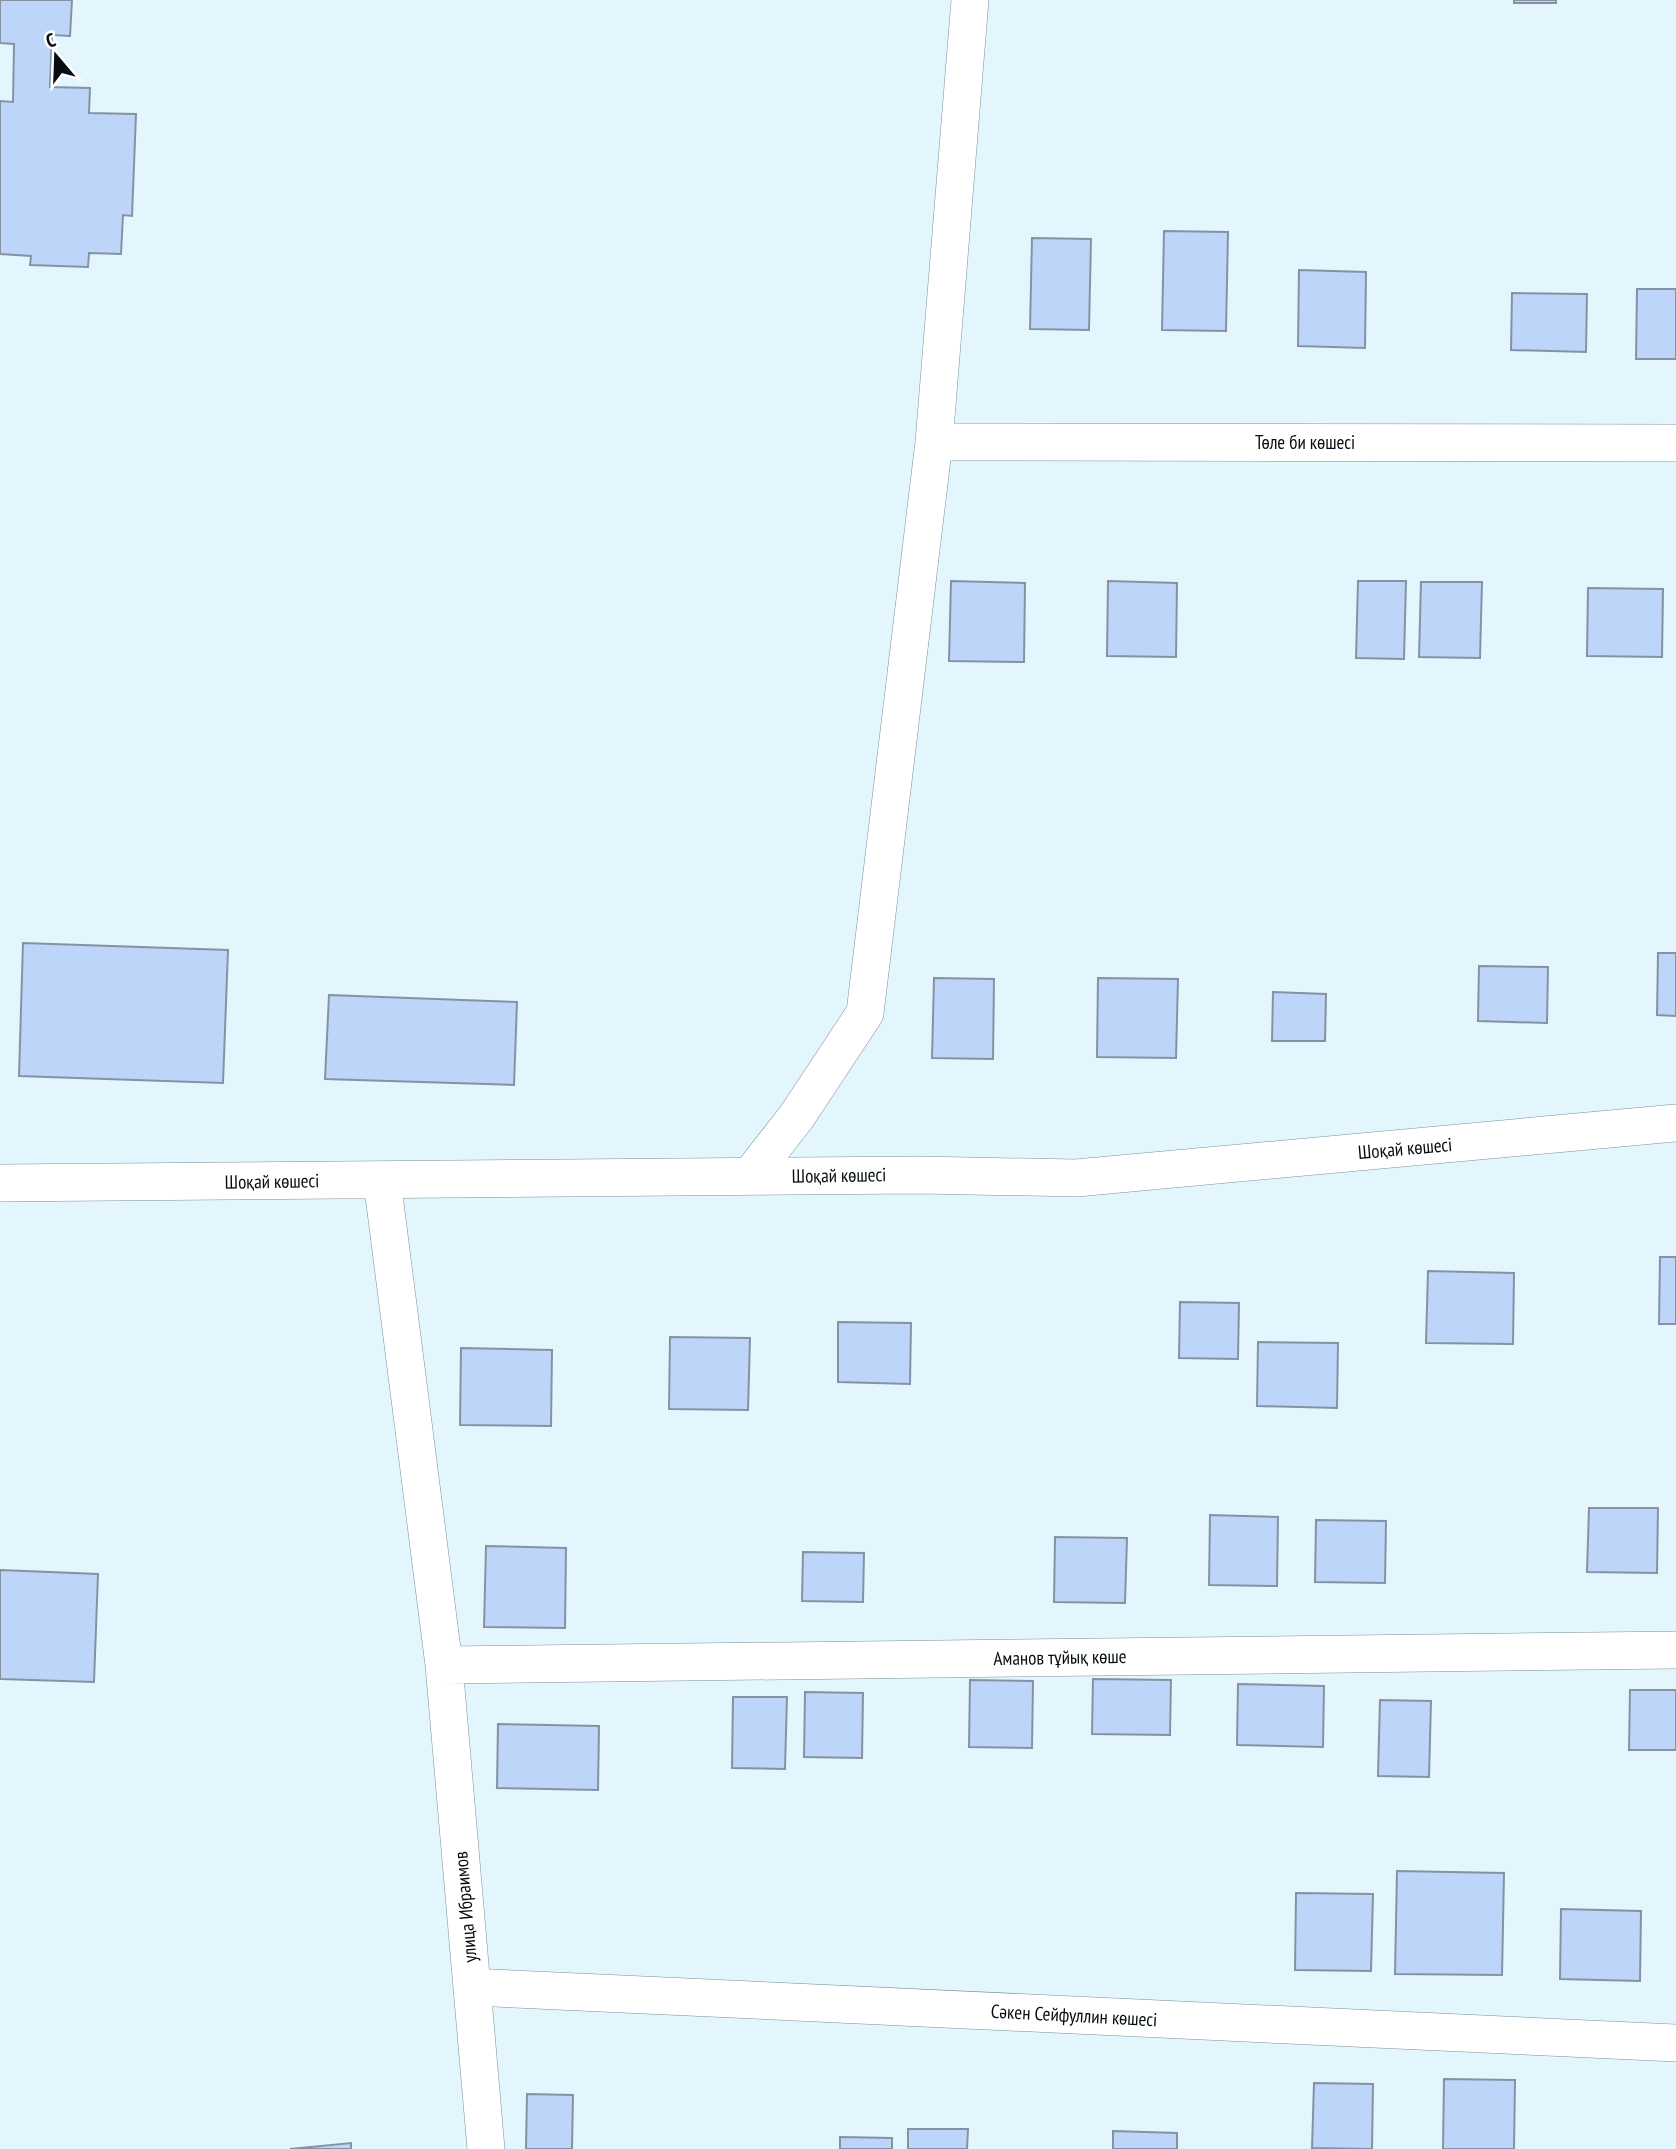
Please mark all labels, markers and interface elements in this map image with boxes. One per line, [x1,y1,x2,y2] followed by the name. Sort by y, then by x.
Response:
[21,21,91,91] north arrow
[42,27,59,53] text: С
[1255,430,1355,454] street label: Төле би көшесі
[1357,1132,1453,1164] street label: Шоқай көшесі
[792,1162,886,1188] street label: Шоқай көшесі
[225,1168,319,1194] street label: Шоқай көшесі
[993,1644,1127,1670] street label: Аманов тұйық көше
[448,1850,482,1964] street label: улица Ибраимов
[990,1999,1158,2031] street label: Сәкен Сейфуллин көшесі

